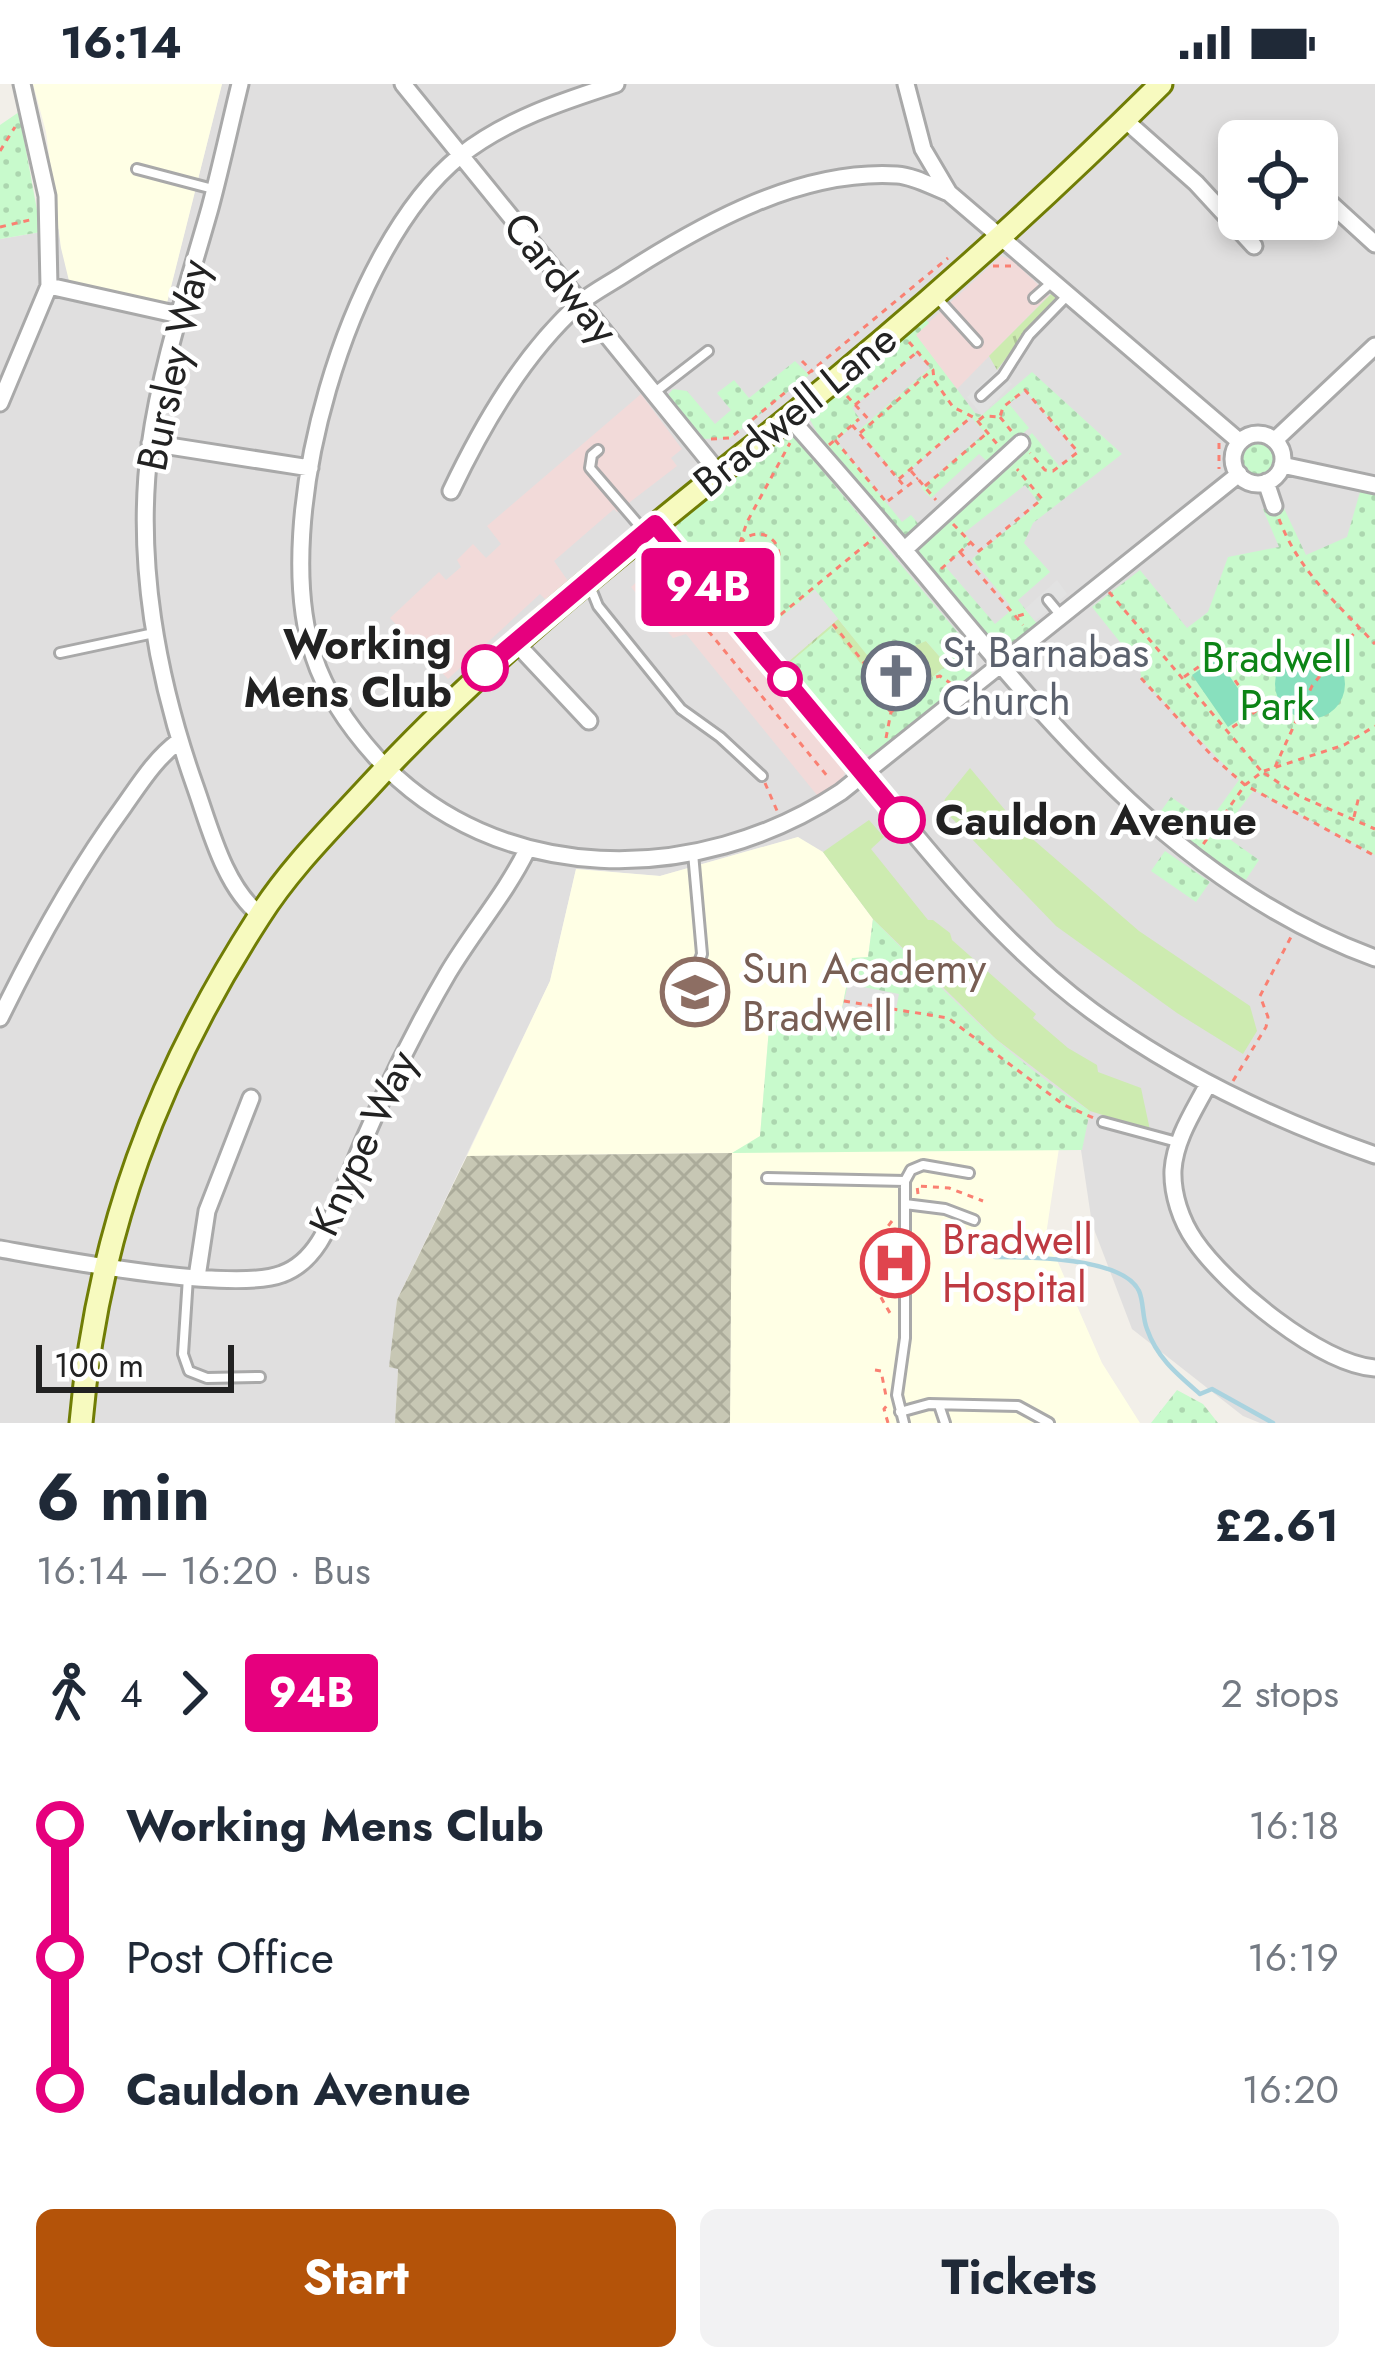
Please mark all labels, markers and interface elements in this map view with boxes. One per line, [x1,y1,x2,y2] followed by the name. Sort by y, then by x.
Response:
[60,10,182,75] text: 16:14
[1218,120,1338,240] map controls
[1218,120,1338,240] button: locate
[489,199,634,358] street label: Cardway
[121,253,225,476] street label: Bursley Way
[680,309,910,511] street label: Bradwell Lane
[639,548,777,626] line badge: 94B
[665,556,751,617] text: 94B
[244,614,452,723] place label: Working Mens Club
[942,622,1149,731] place label: St Barnabas Church
[1202,627,1352,736] park label: Bradwell Park
[861,641,931,711] church icon: St Barnabas Church
[463,646,507,690] marker: Working Mens Club
[769,663,801,695] unlabelled marker
[935,790,1257,851] place label: Cauldon Avenue
[880,798,924,842] marker: Cauldon Avenue
[742,938,987,1047] place label: Sun Academy Bradwell
[660,957,730,1027] school or university icon: Sun Academy Bradwell
[294,1040,433,1246] street label: Knype Way
[942,1209,1093,1318] place label: Bradwell Hospital
[860,1228,930,1298] hospital icon: Bradwell Hospital
[36,1339,234,1392] scale bar
[54,1342,144,1389] text: 100 m
[36,1449,210,1545] text: 6 min
[1214,1493,1339,1558] text: £2.61
[36,1542,371,1599] text: 16:14 – 16:20 · Bus
[36,1660,102,1726] icon: walk
[161,1660,227,1726] icon: forward
[269,1662,354,1723] text: 94B
[120,1665,143,1722] text: 4
[1221,1665,1339,1722] text: 2 stops
[126,1793,544,1858] text: Working Mens Club
[1248,1797,1339,1854] text: 16:18
[126,1925,334,1990] text: Post Office
[1247,1929,1339,1986] text: 16:19
[126,2057,471,2122] text: Cauldon Avenue
[1242,2061,1339,2118] text: 16:20
[36,2209,676,2347] button: Start
[700,2209,1339,2347] button: Tickets

